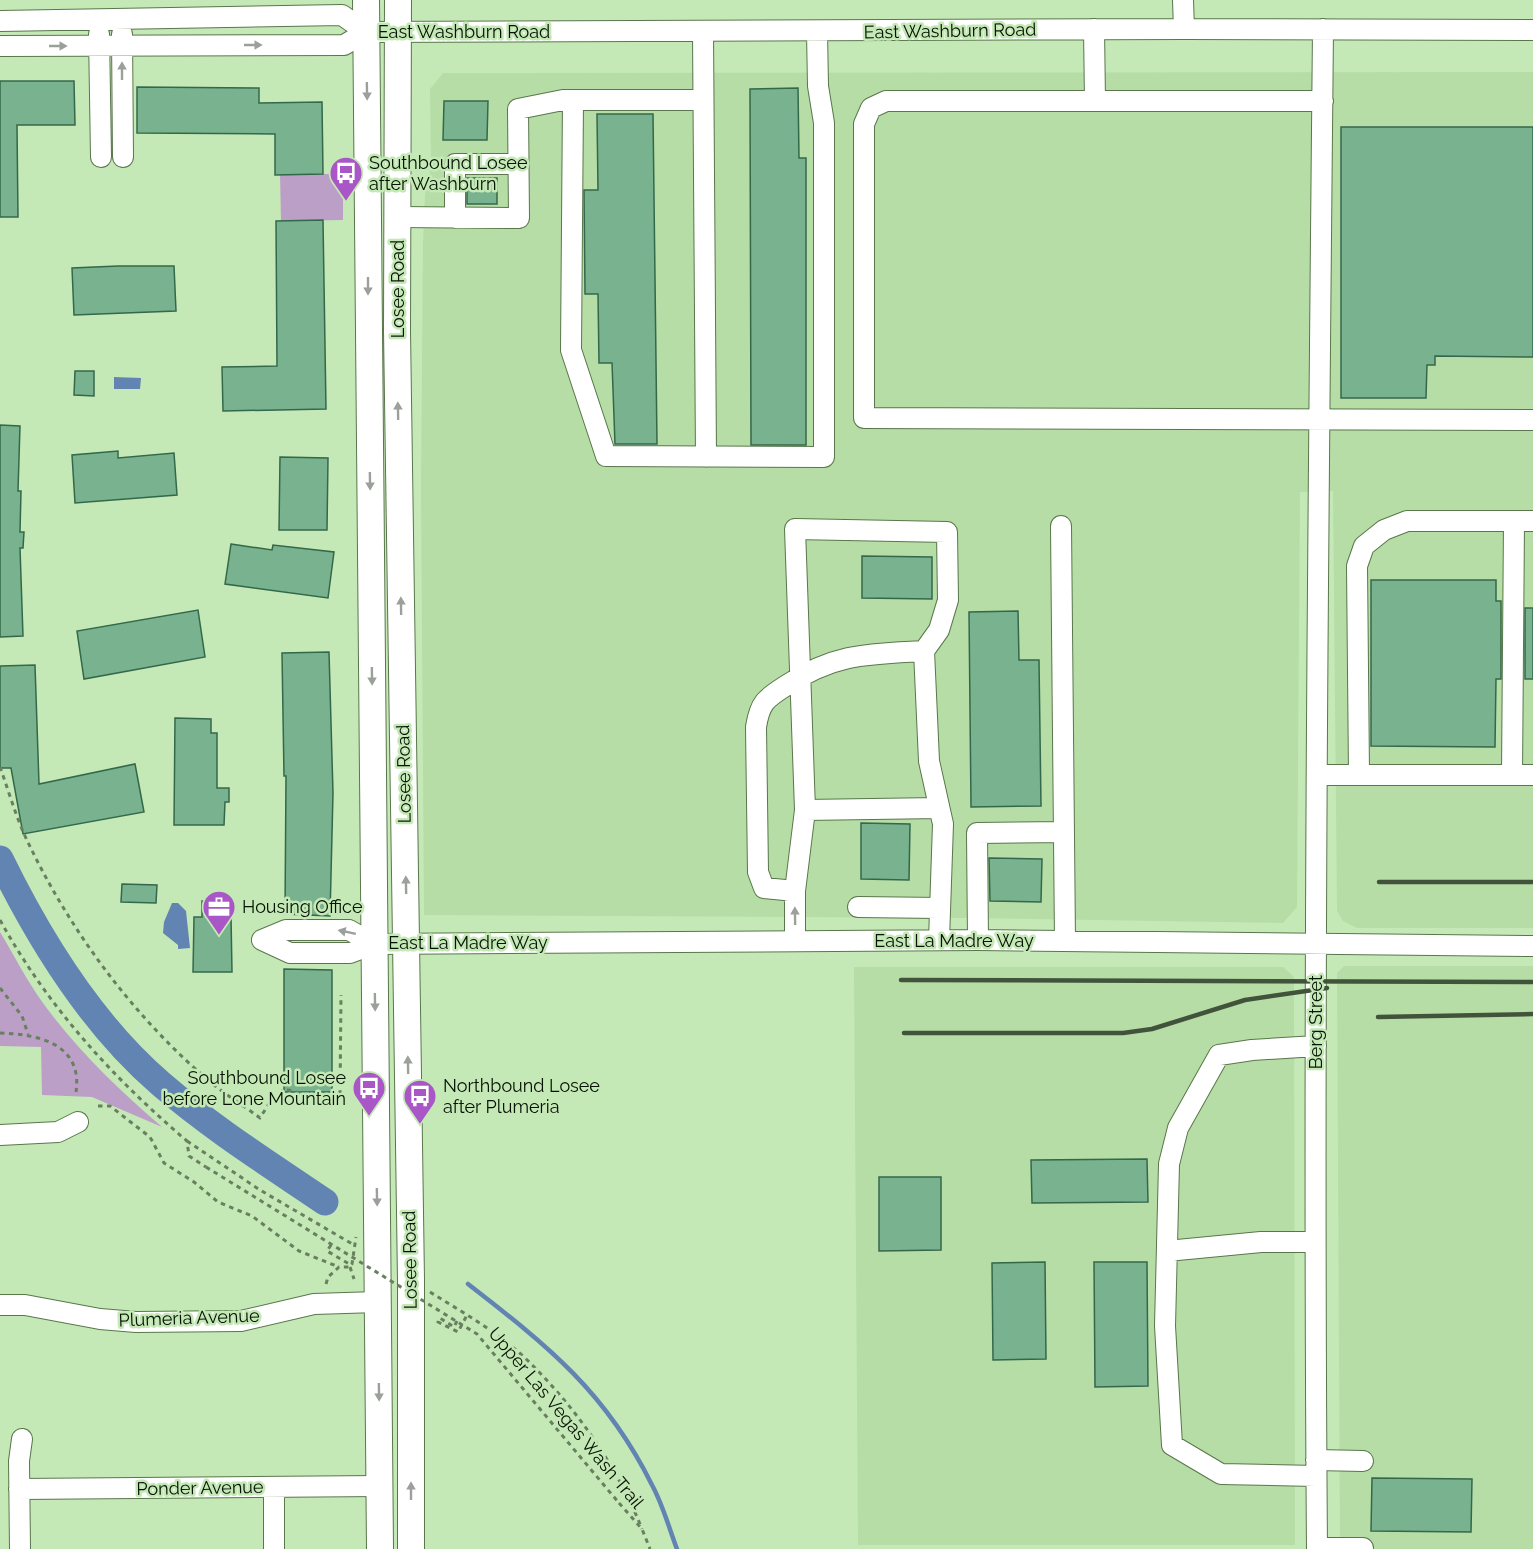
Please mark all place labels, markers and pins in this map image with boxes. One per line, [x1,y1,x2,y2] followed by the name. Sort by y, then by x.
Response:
[369,152,528,194] place label: Southbound Losee after Washburn
[328,155,364,202] bus stop icon: Southbound Losee after Washburn
[201,889,237,936] office icon: Housing Office
[242,896,363,917] place label: Housing Office
[163,1067,346,1109] place label: Southbound Losee before Lone Mountain
[351,1070,387,1117] bus stop icon: Southbound Losee before Lone Mountain
[443,1075,600,1117] place label: Northbound Losee after Plumeria
[402,1078,438,1125] bus stop icon: Northbound Losee after Plumeria

